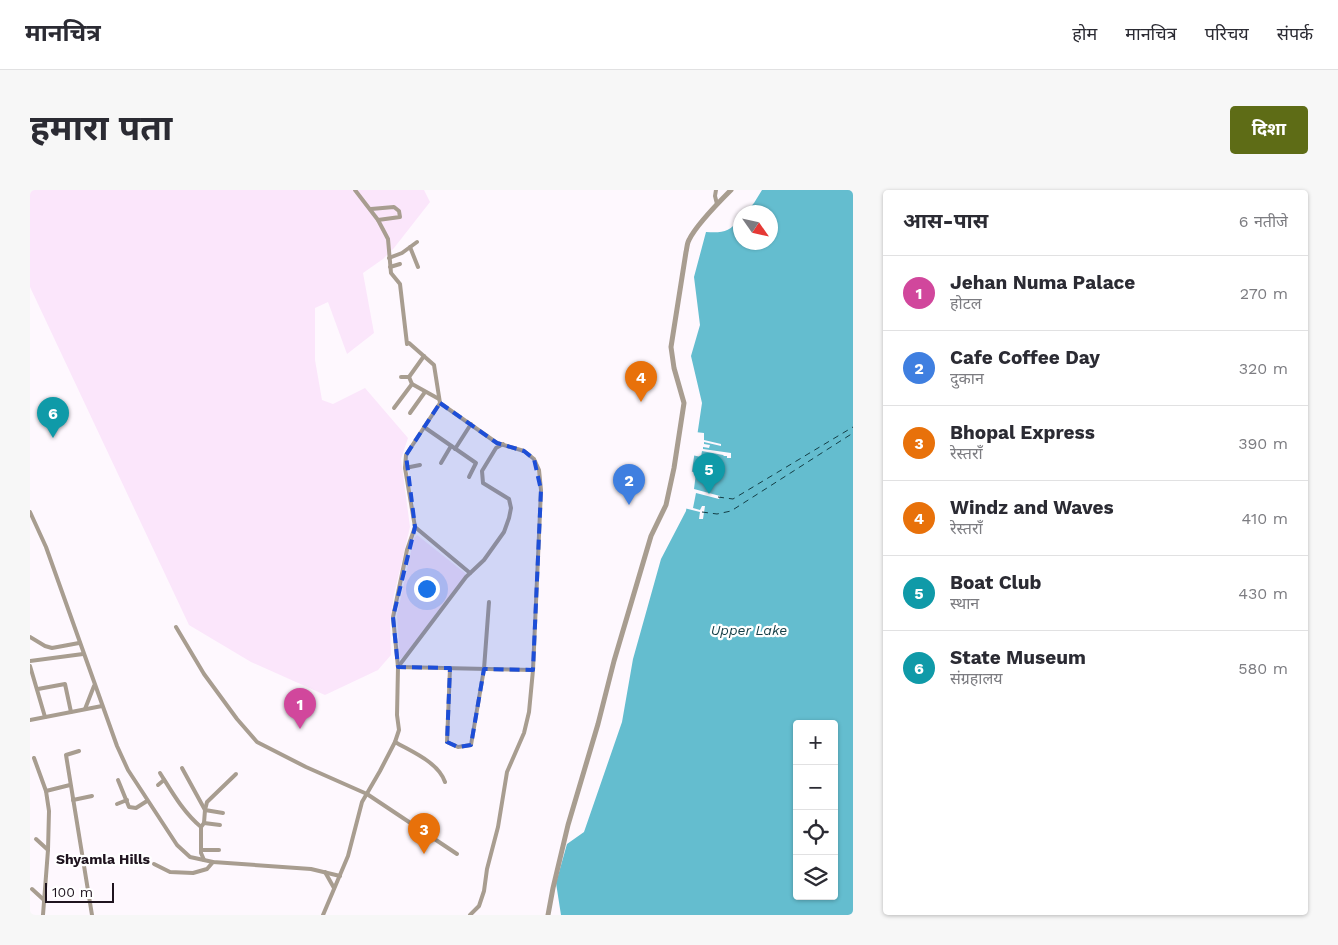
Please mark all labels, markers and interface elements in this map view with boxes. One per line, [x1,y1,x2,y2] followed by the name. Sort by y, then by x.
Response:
[25,19,101,47] text: मानचित्र
[1072,23,1097,44] text: होम
[1125,23,1177,44] text: मानचित्र
[1205,23,1249,44] text: परिचय
[1277,23,1313,44] text: संपर्क
[1230,106,1308,154] button: दिशा
[30,107,172,149] text: हमारा पता
[733,205,778,250] north arrow
[903,208,988,233] text: आस-पास
[1239,212,1288,231] text: 6 नतीजे
[950,271,1135,294] text: Jehan Numa Palace
[916,284,922,303] text: 1
[1240,284,1288,303] text: 270 m
[950,294,982,313] text: होटल
[950,346,1100,369] text: Cafe Coffee Day
[914,359,924,378] text: 2
[1239,359,1288,378] text: 320 m
[625,361,657,402] pin: 4
[950,369,984,388] text: दुकान
[37,397,69,438] pin: 6
[950,421,1095,444] text: Bhopal Express
[914,434,924,453] text: 3
[1238,434,1288,453] text: 390 m
[950,444,983,463] text: रेस्तराँ
[693,453,725,494] pin: 5
[613,464,645,505] pin: 2
[950,496,1114,519] text: Windz and Waves
[914,509,924,528] text: 4
[1242,509,1288,528] text: 410 m
[950,519,983,538] text: रेस्तराँ
[950,571,1041,594] text: Boat Club
[414,576,440,602] your location
[914,584,924,603] text: 5
[1238,584,1288,603] text: 430 m
[950,594,979,613] text: स्थान
[711,622,787,638] water label: Upper Lake
[950,646,1086,669] text: State Museum
[914,659,924,678] text: 6
[1238,659,1288,678] text: 580 m
[950,669,1003,688] text: संग्रहालय
[284,688,316,729] pin: 1
[793,720,838,900] map controls
[793,720,838,765] button: +
[793,765,838,810] button: −
[793,810,838,855] button: locate
[408,813,440,854] pin: 3
[56,851,151,867] district label: Shyamla Hills
[793,855,838,900] button: layers
[45,880,114,903] scale bar
[52,884,93,900] text: 100 m

